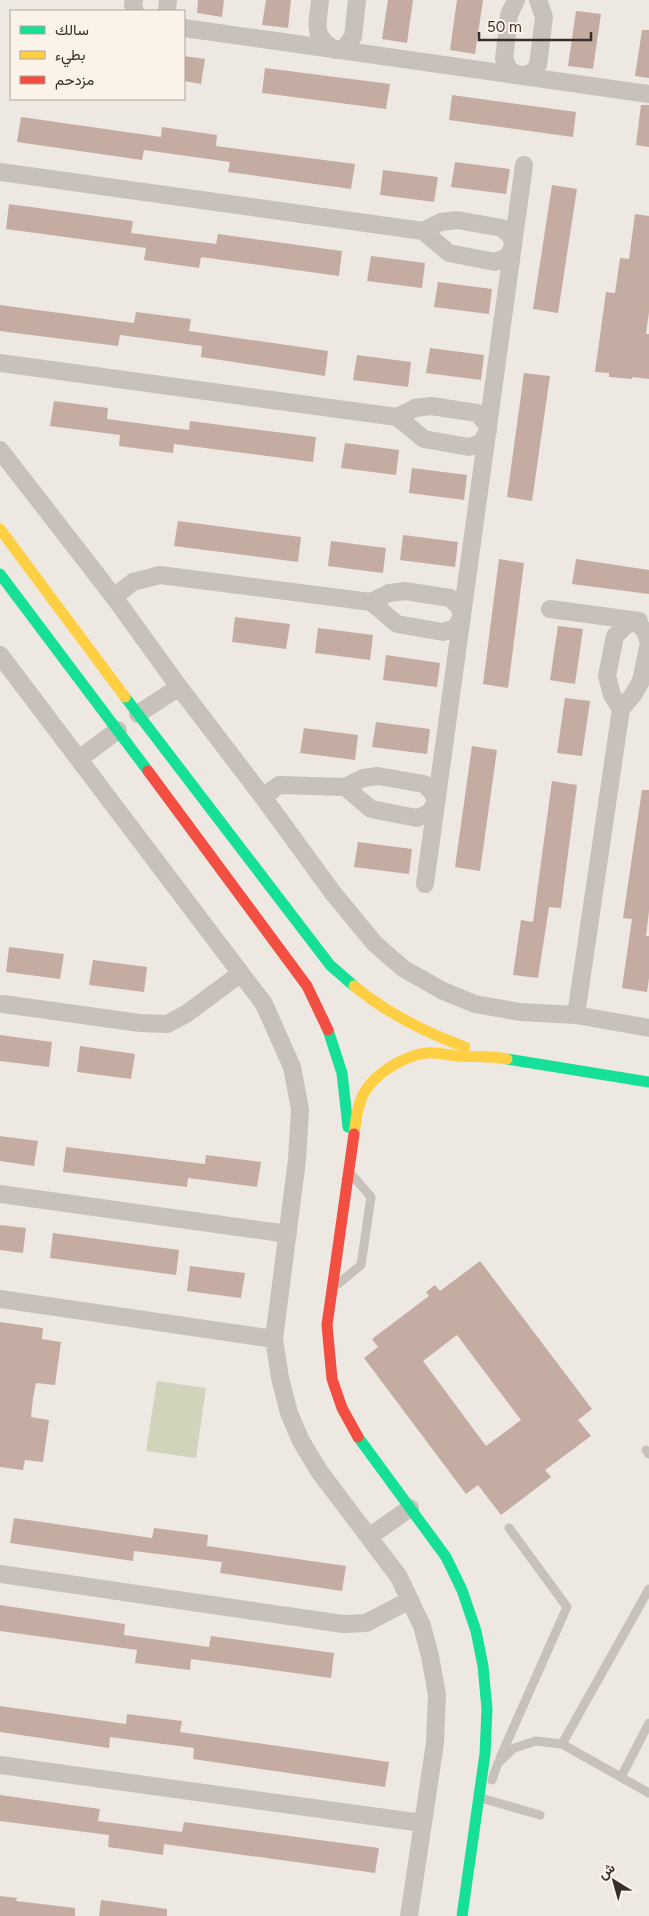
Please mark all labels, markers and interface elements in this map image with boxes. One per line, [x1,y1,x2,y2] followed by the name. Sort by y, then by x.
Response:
[10,10,185,100] legend
[479,10,592,42] scale bar
[487,18,522,36] text: 50 m
[55,21,89,39] text: سالك
[55,46,85,68] text: بطيء
[55,71,94,90] text: مزدحم
[589,1856,639,1906] north arrow
[595,1859,618,1883] text: ش

